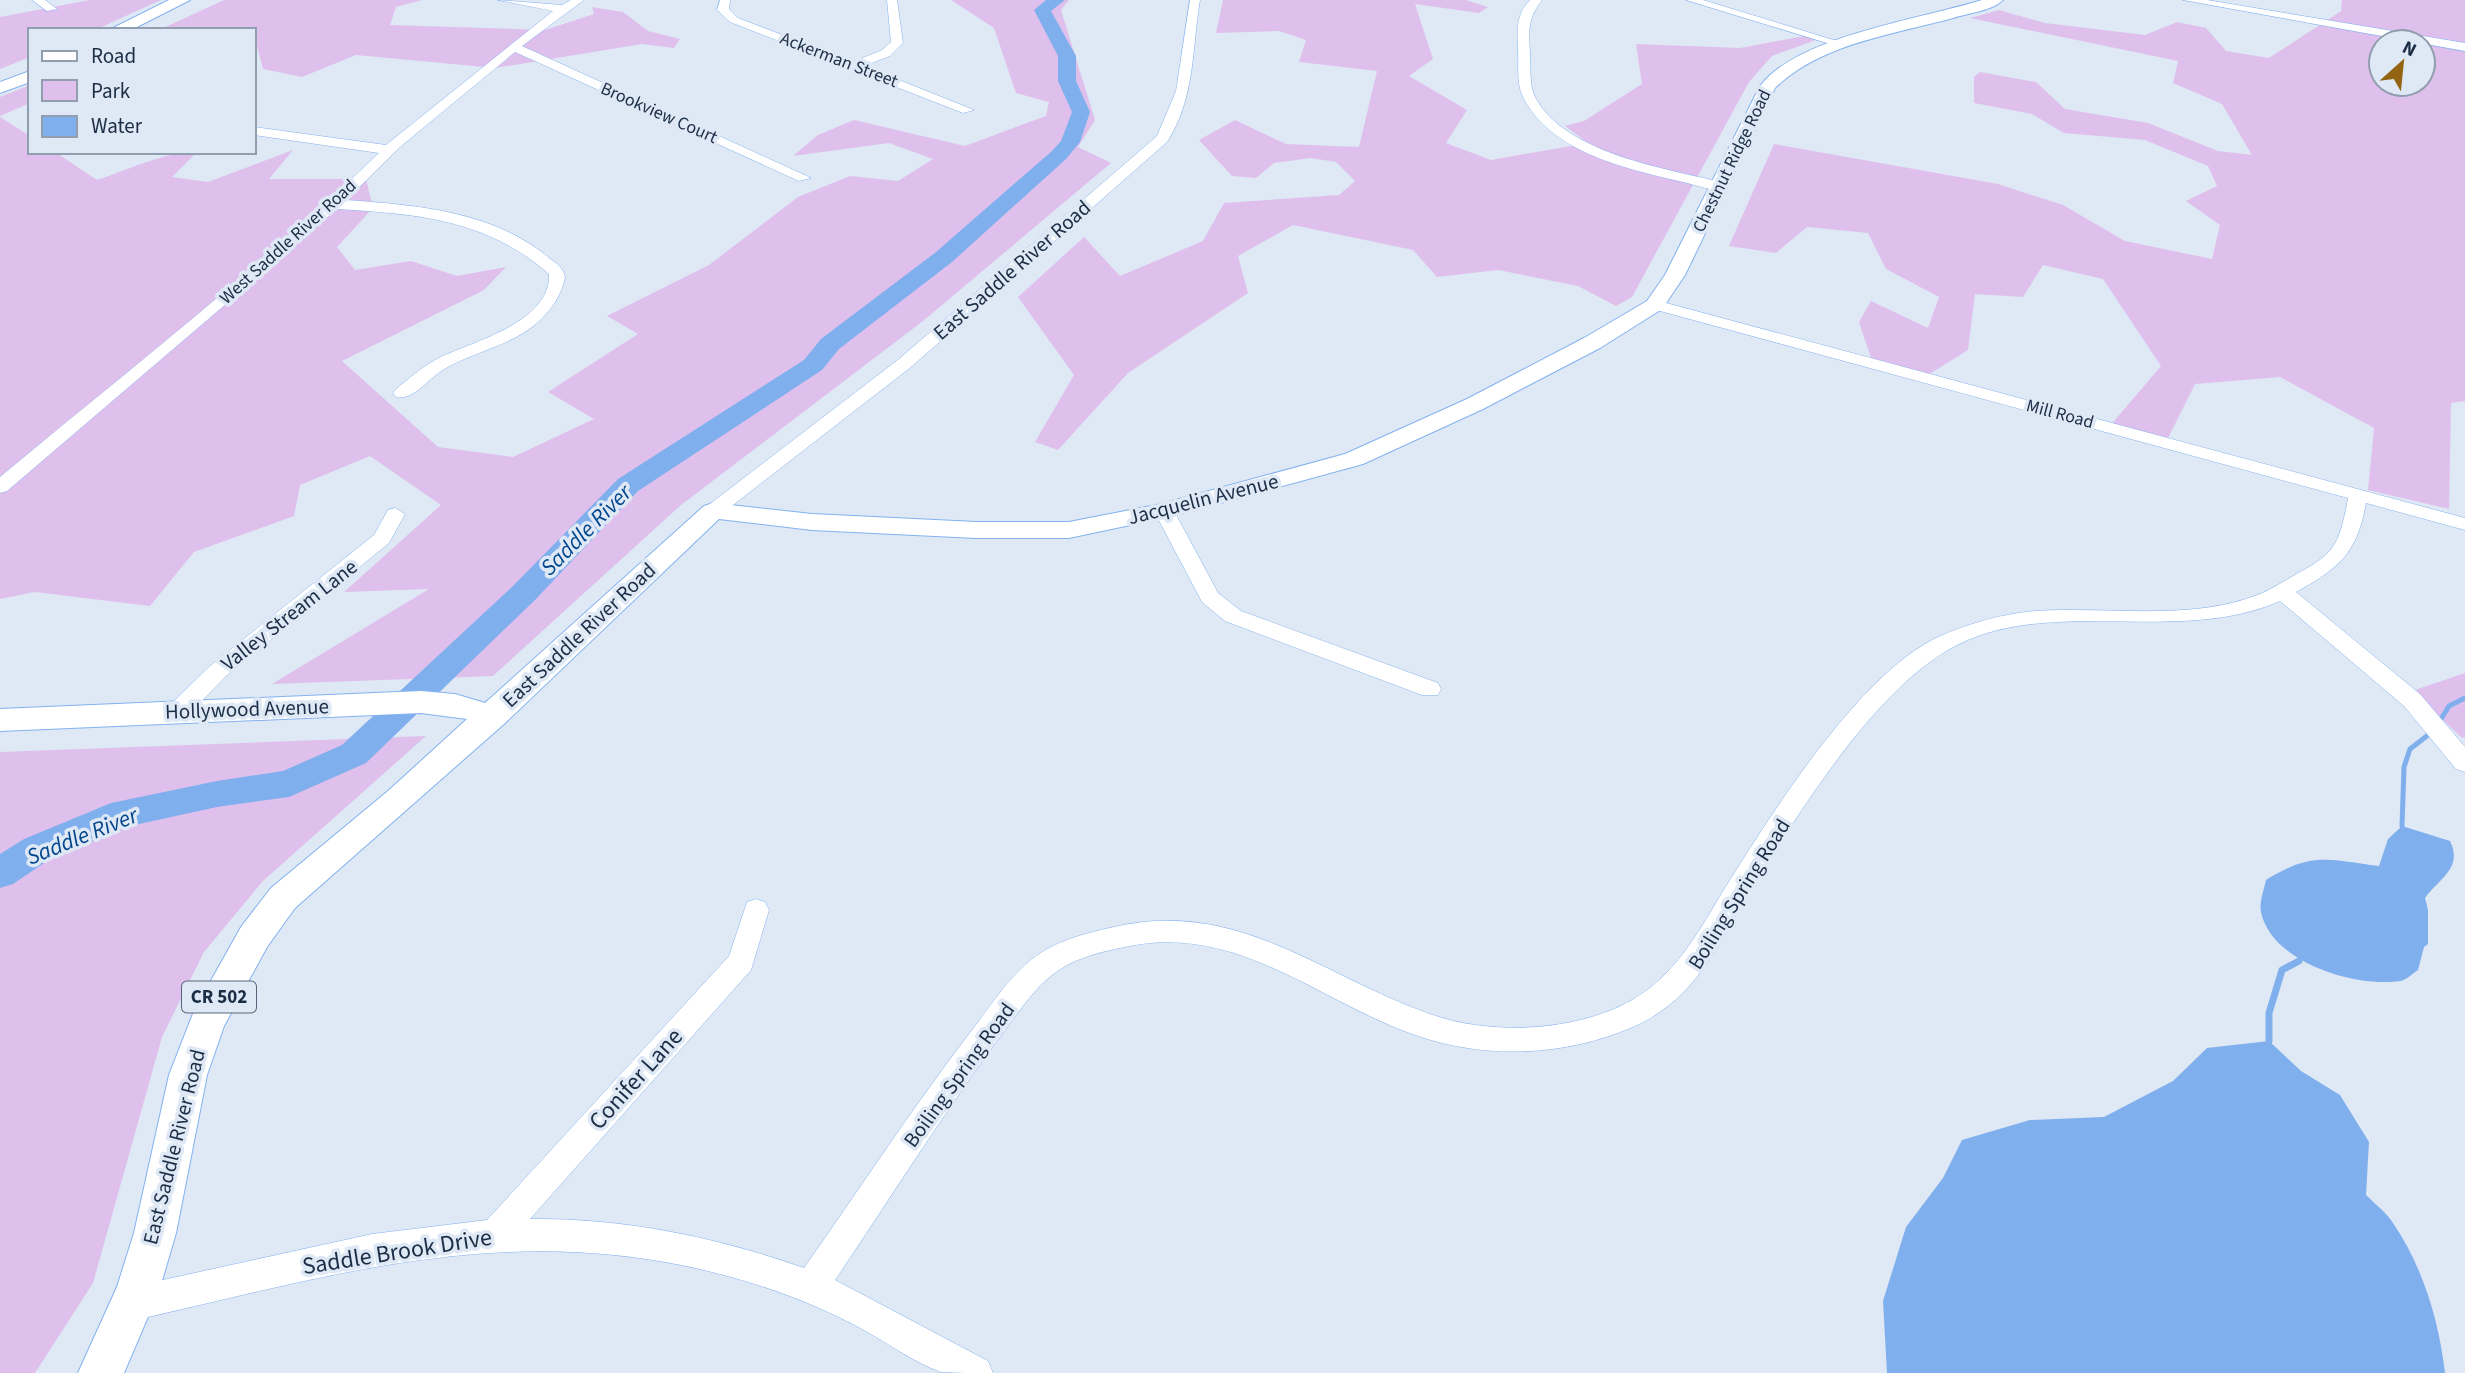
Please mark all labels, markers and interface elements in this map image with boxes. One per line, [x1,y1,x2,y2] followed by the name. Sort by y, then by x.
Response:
[777,26,901,94] street label: Ackerman Street
[28,28,256,154] legend
[2367,28,2437,98] north arrow
[2397,34,2421,64] text: N
[91,41,136,71] text: Road
[91,76,131,106] text: Park
[597,76,721,150] street label: Brookview Court
[1687,85,1777,237] street label: Chestnut Ridge Road
[91,111,143,141] text: Water
[214,174,362,310] street label: West Saddle River Road
[927,193,1097,347] street label: East Saddle River Road
[2023,393,2097,435] street label: Mill Road
[1125,466,1281,532] street label: Jacquelin Avenue
[533,476,640,583] water label: Saddle River
[214,552,364,678] street label: Valley Stream Lane
[496,556,662,714] street label: East Saddle River Road
[165,691,329,727] street label: Hollywood Avenue
[21,798,144,873] water label: Saddle River
[1681,813,1797,975] street label: Boiling Spring Road
[182,981,256,1012] road number: CR 502
[896,996,1022,1154] street label: Boiling Spring Road
[581,1020,691,1138] street label: Conifer Lane
[135,1046,213,1248] street label: East Saddle River Road
[300,1220,494,1284] street label: Saddle Brook Drive

